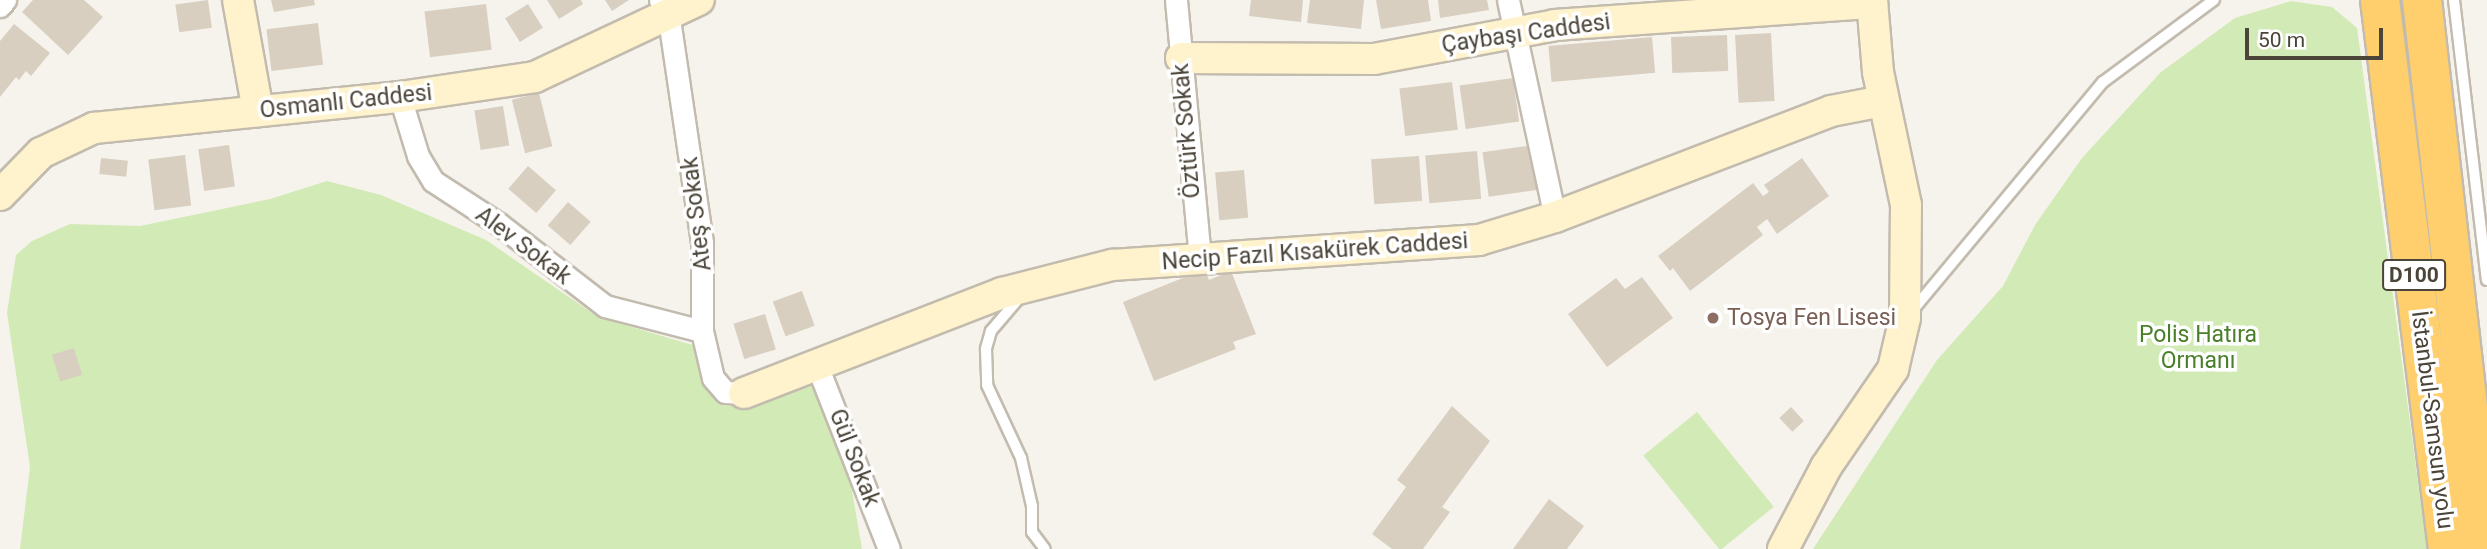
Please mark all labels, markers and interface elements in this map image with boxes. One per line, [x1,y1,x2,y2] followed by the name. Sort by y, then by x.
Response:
[1440,9,1612,59] street label: Çaybaşı Caddesi
[2249,14,2387,58] scale bar
[2258,28,2305,52] text: 50 m
[1167,62,1207,200] street label: Öztürk Sokak
[258,79,434,125] street label: Osmanlı Caddesi
[676,155,718,273] street label: Ateş Sokak
[470,201,576,291] street label: Alev Sokak
[1161,228,1469,276] street label: Necip Fazıl Kısakürek Caddesi
[2381,258,2447,292] road number: D100
[1727,304,1896,332] place label: Tosya Fen Lisesi
[2405,309,2459,531] street label: İstanbul-Samsun yolu
[1705,310,1721,326] marker: Tosya Fen Lisesi
[2139,321,2257,375] park label: Polis Hatıra Ormanı
[823,405,885,511] street label: Gül Sokak

